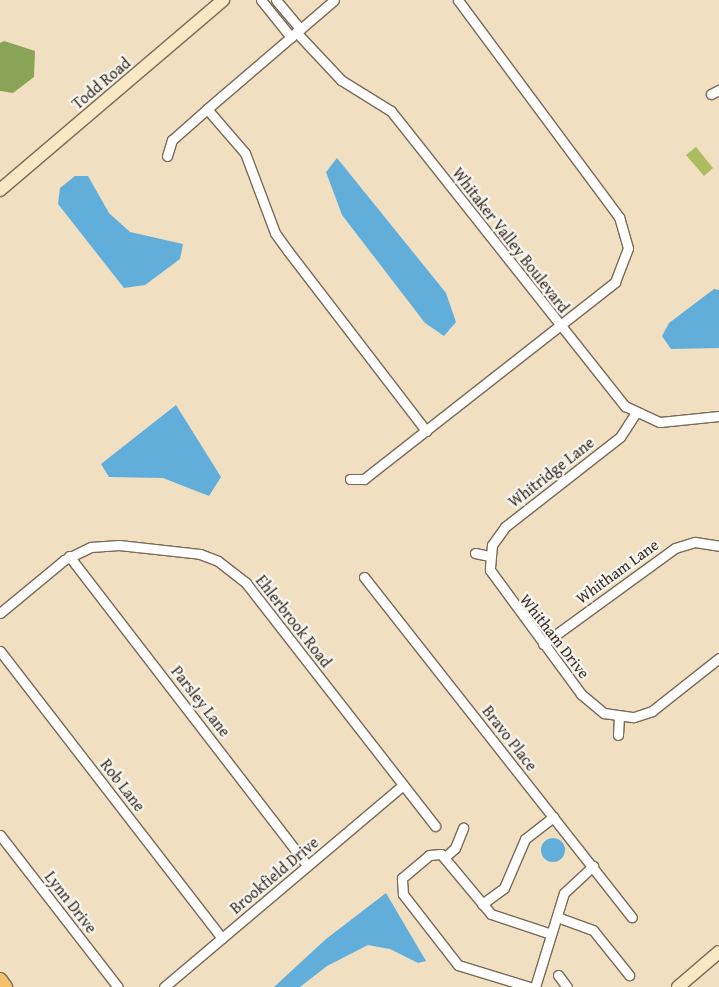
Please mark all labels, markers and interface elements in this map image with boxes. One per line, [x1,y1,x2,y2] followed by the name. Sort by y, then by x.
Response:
[68,53,134,113] street label: Todd Road
[448,164,574,316] street label: Whitaker Valley Boulevard
[504,433,598,511] street label: Whitridge Lane
[572,535,662,607] street label: Whitham Lane
[252,571,336,671] street label: Ehlerbrook Road
[516,590,594,682] street label: Whitham Drive
[167,662,235,740] street label: Parsley Lane
[479,702,541,774] street label: Bravo Place
[97,755,149,815] street label: Rob Lane
[226,832,322,918] street label: Brookfield Drive
[41,867,101,937] street label: Lynn Drive

